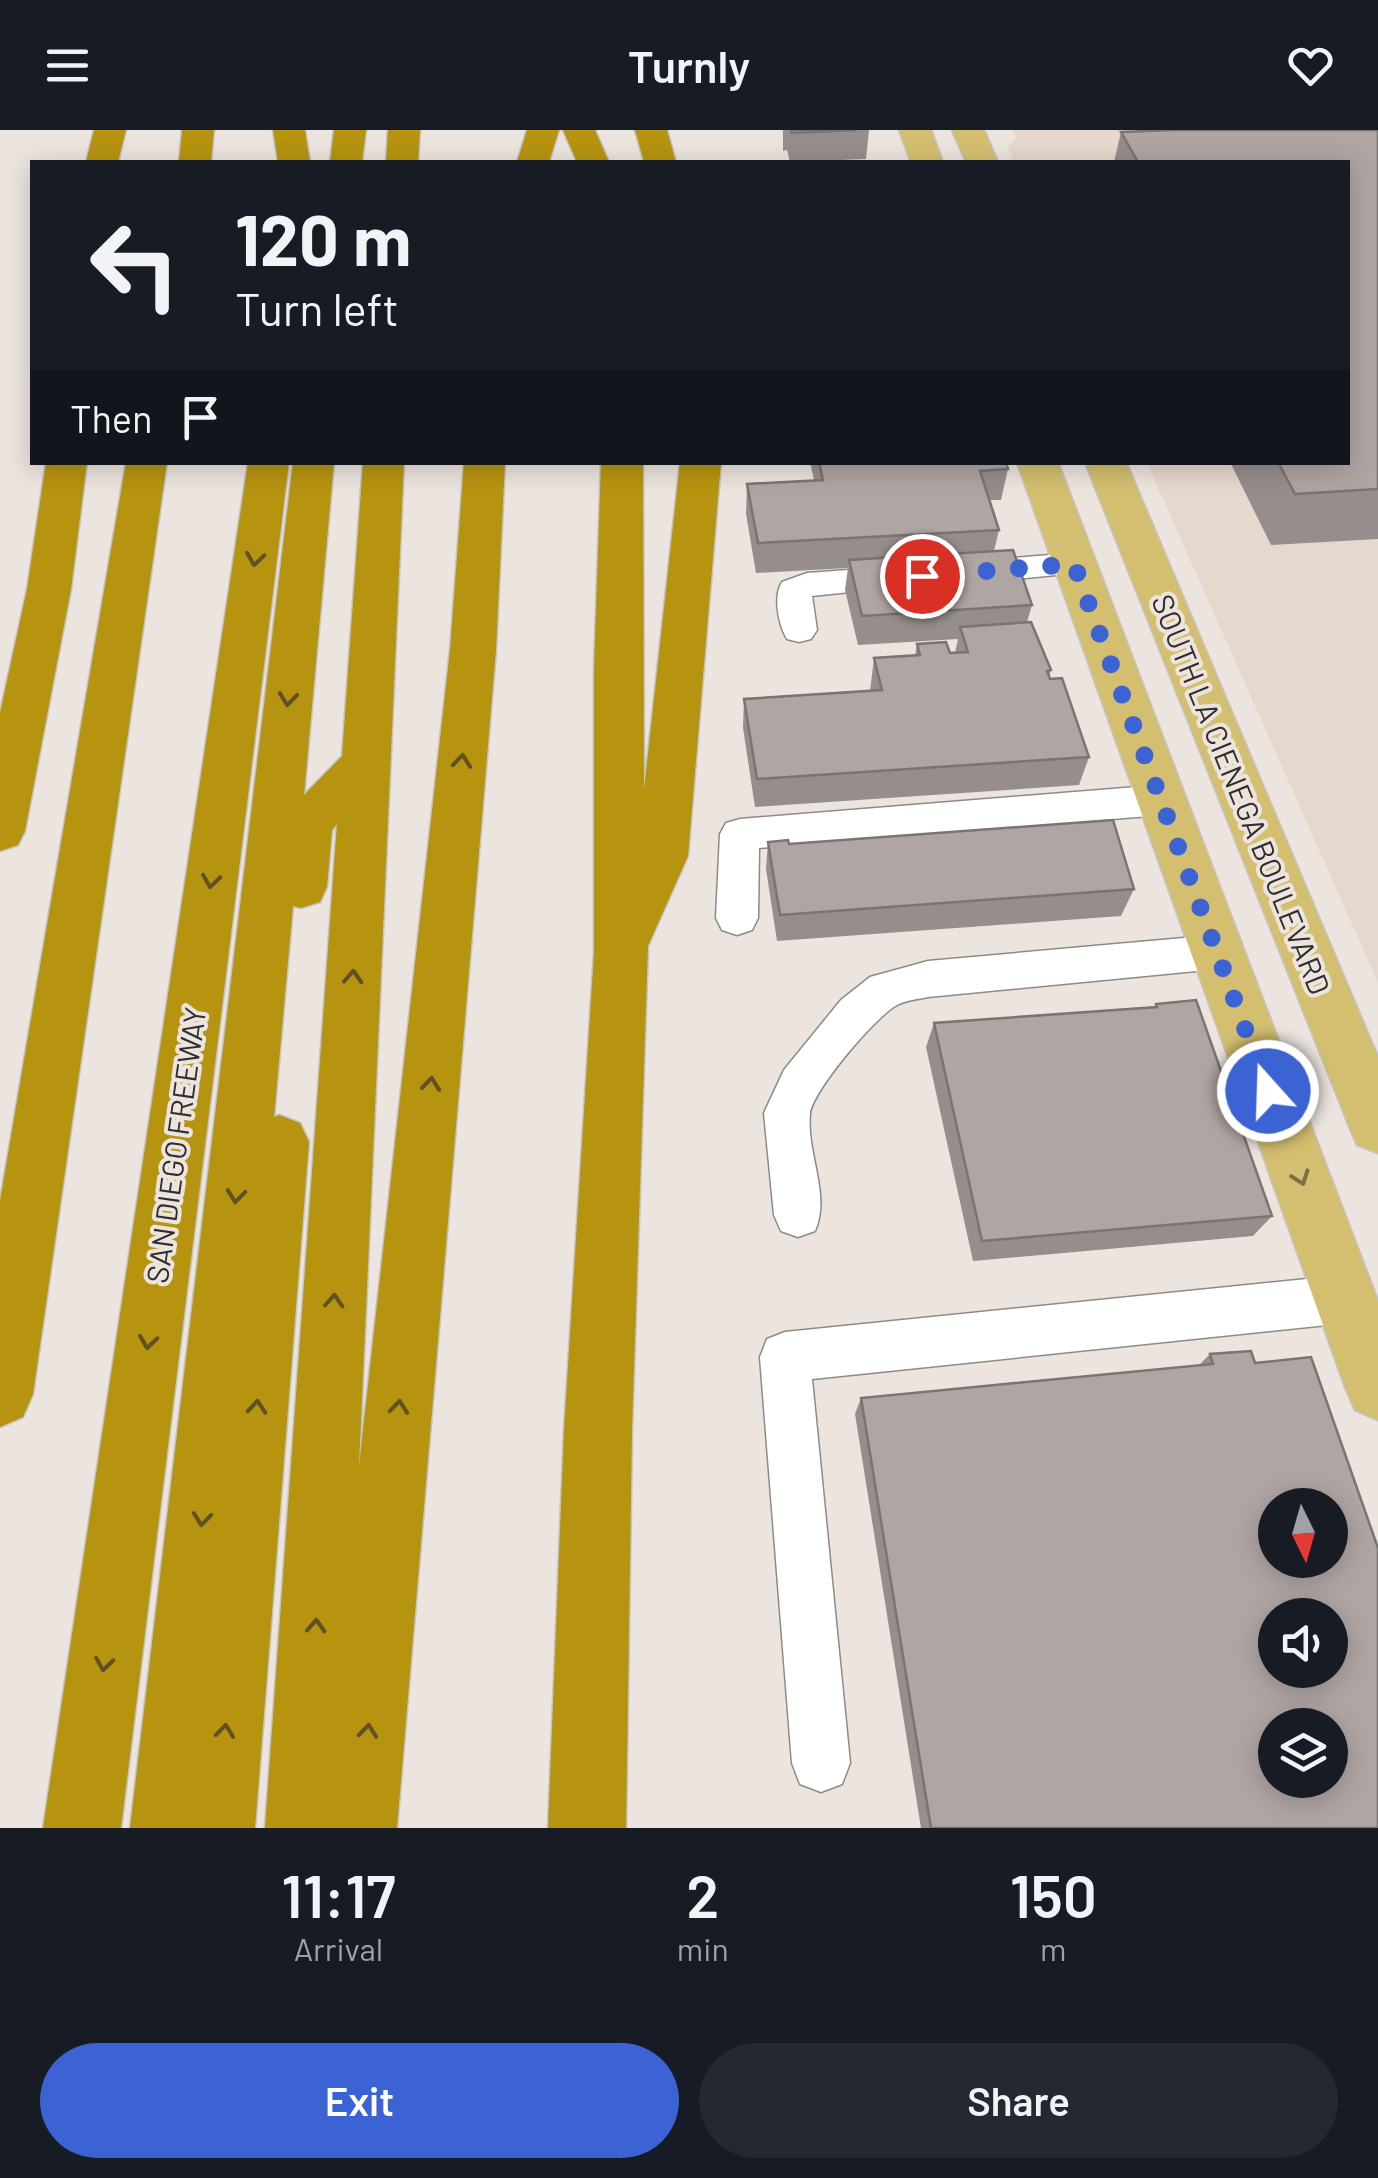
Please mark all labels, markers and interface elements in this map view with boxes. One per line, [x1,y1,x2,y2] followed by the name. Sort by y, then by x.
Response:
[40,38,95,93] icon: menu
[628,38,750,92] text: Turnly
[1283,38,1338,93] icon: heart
[235,196,411,280] text: 120 m
[70,200,200,330] icon: left
[235,281,399,335] text: Turn left
[173,390,228,445] icon: arrive
[70,395,153,441] text: Then
[880,534,965,619] pin
[895,549,950,604] icon: arrive
[246,551,267,567] one-way arrow
[1145,589,1339,999] street label: SOUTH LA CIENEGA BOULEVARD
[278,691,299,707] one-way arrow
[451,752,472,768] one-way arrow
[202,873,223,889] one-way arrow
[342,968,363,984] one-way arrow
[138,1005,212,1285] street label: SAN DIEGO FREEWAY
[1216,1039,1320,1143] position arrow
[419,1076,441,1092] one-way arrow
[1289,1168,1310,1185] one-way arrow
[226,1188,247,1204] one-way arrow
[323,1293,344,1309] one-way arrow
[139,1333,160,1350] one-way arrow
[245,1399,267,1415] one-way arrow
[388,1399,409,1415] one-way arrow
[1258,1488,1348,1578] north arrow
[1258,1488,1348,1798] map controls
[192,1511,213,1527] one-way arrow
[1258,1598,1348,1688] button: sound
[305,1617,326,1633] one-way arrow
[95,1655,116,1672] one-way arrow
[1258,1708,1348,1798] button: layers
[214,1723,236,1739] one-way arrow
[356,1723,378,1739] one-way arrow
[281,1858,396,1930] text: 11:17
[686,1858,719,1930] text: 2
[1010,1858,1097,1930] text: 150
[294,1929,383,1967] text: Arrival
[677,1929,729,1967] text: min
[1040,1929,1067,1967] text: m
[40,2043,679,2158] button: Exit
[699,2043,1338,2158] button: Share

